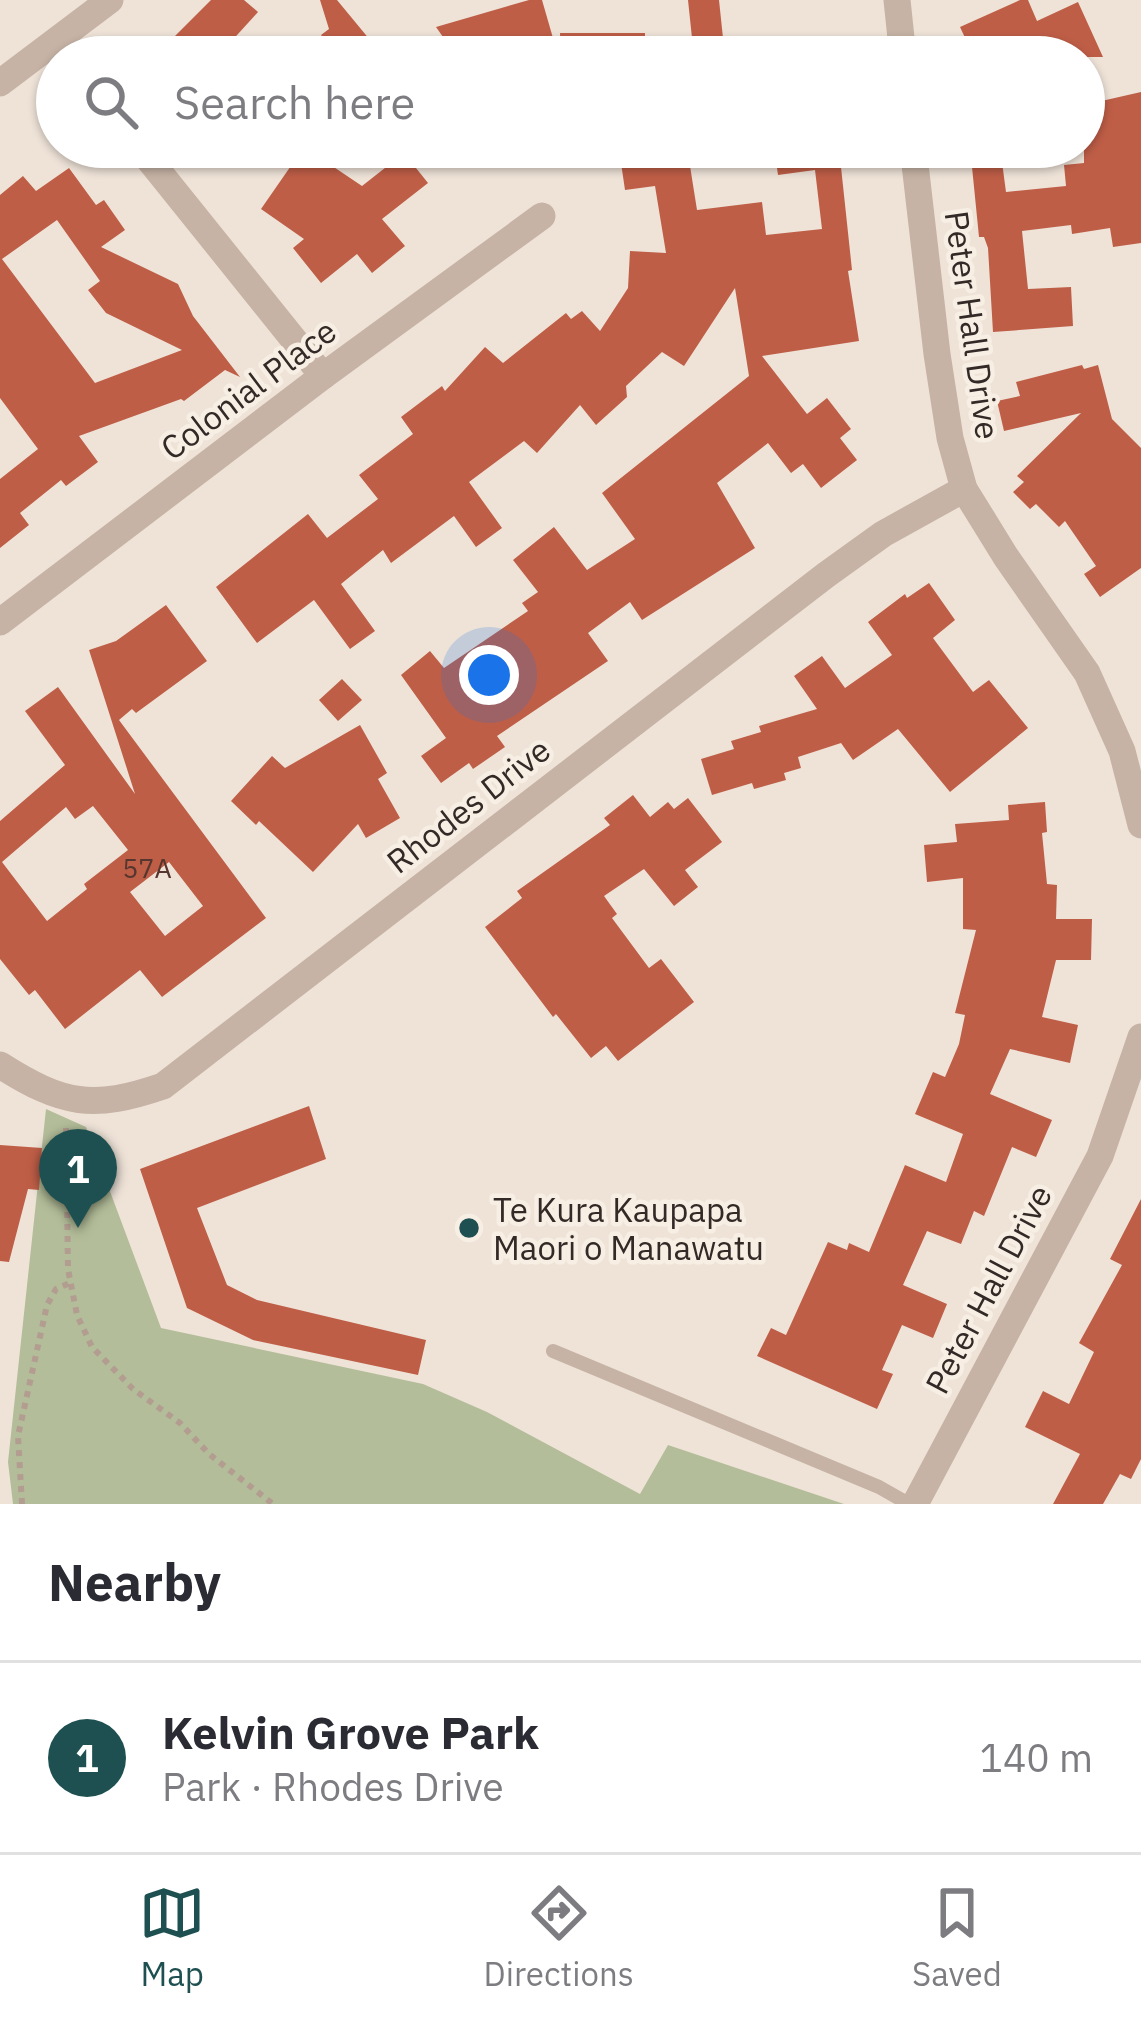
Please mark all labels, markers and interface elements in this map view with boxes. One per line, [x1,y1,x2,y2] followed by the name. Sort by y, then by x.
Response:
[36,36,1105,168] search box
[78,69,144,135] icon: search
[174,73,415,131] text: Search here
[936,208,1010,442] street label: Peter Hall Drive
[152,309,344,469] street label: Colonial Place
[459,645,519,705] your location
[378,728,558,882] street label: Rhodes Drive
[122,850,172,885] house number: 57A
[39,1129,117,1228] pin: 1
[915,1177,1061,1401] street label: Peter Hall Drive
[493,1188,764,1269] place label: Te Kura Kaupapa Maori o Manawatu
[456,1215,482,1241] marker: Te Kura Kaupapa Maori o Manawatu
[48,1549,221,1615] text: Nearby
[162,1703,539,1761] text: Kelvin Grove Park
[75,1732,99,1783] text: 1
[980,1732,1093,1783] text: 140 m
[162,1761,504,1812] text: Park · Rhodes Drive
[139,1880,205,1995] tab: Map
[484,1880,634,1995] tab: Directions
[912,1880,1002,1995] tab: Saved

